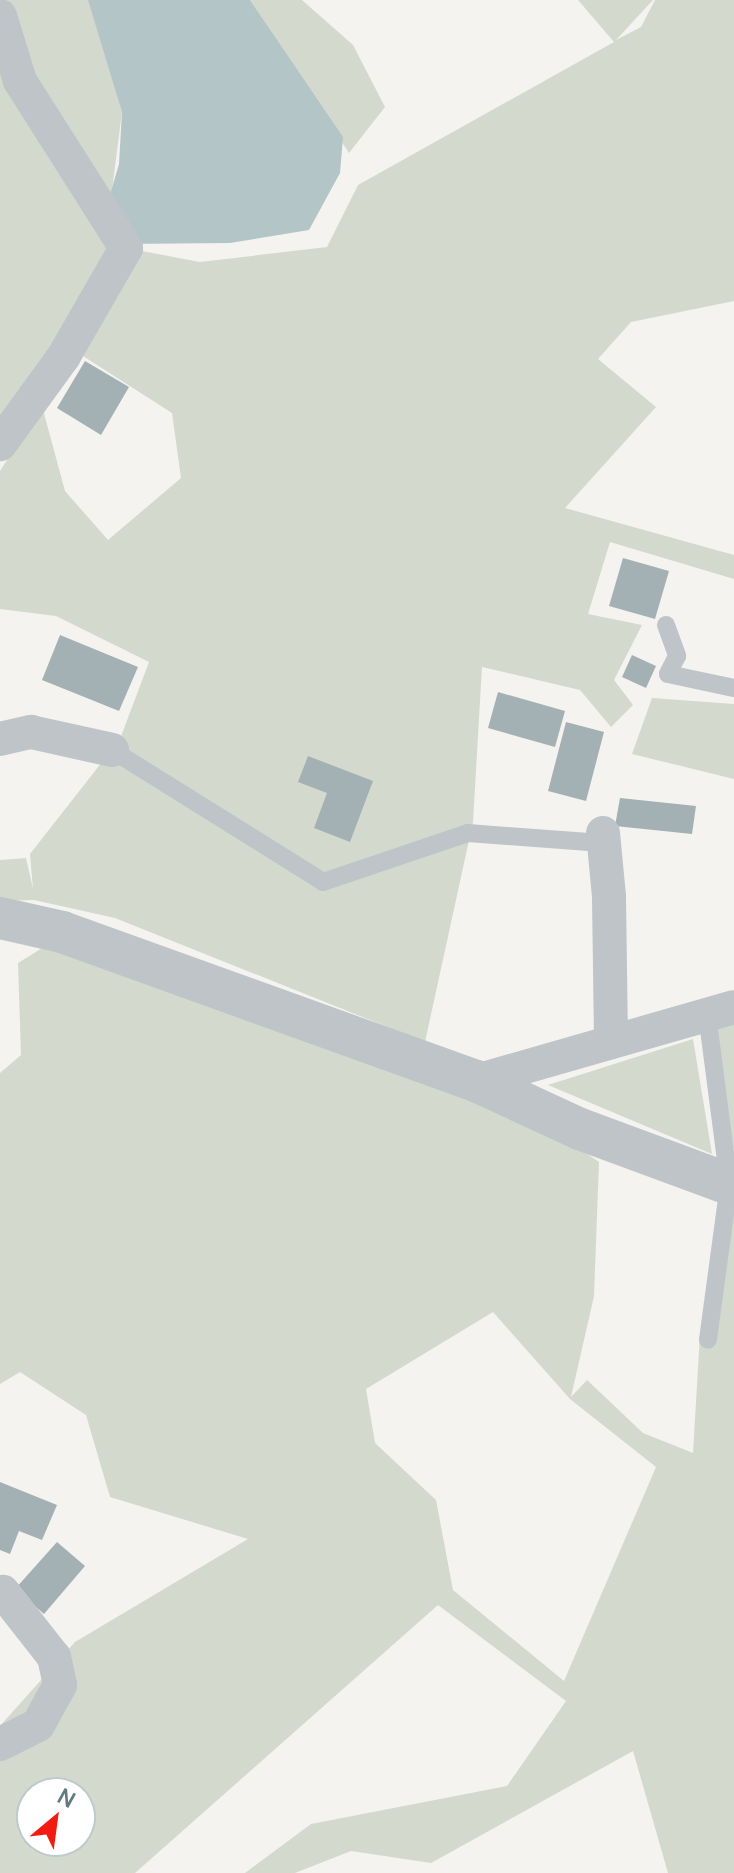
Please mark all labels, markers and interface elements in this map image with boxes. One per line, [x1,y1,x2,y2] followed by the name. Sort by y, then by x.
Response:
[16,1777,96,1857] north arrow
[52,1781,81,1815] text: N

